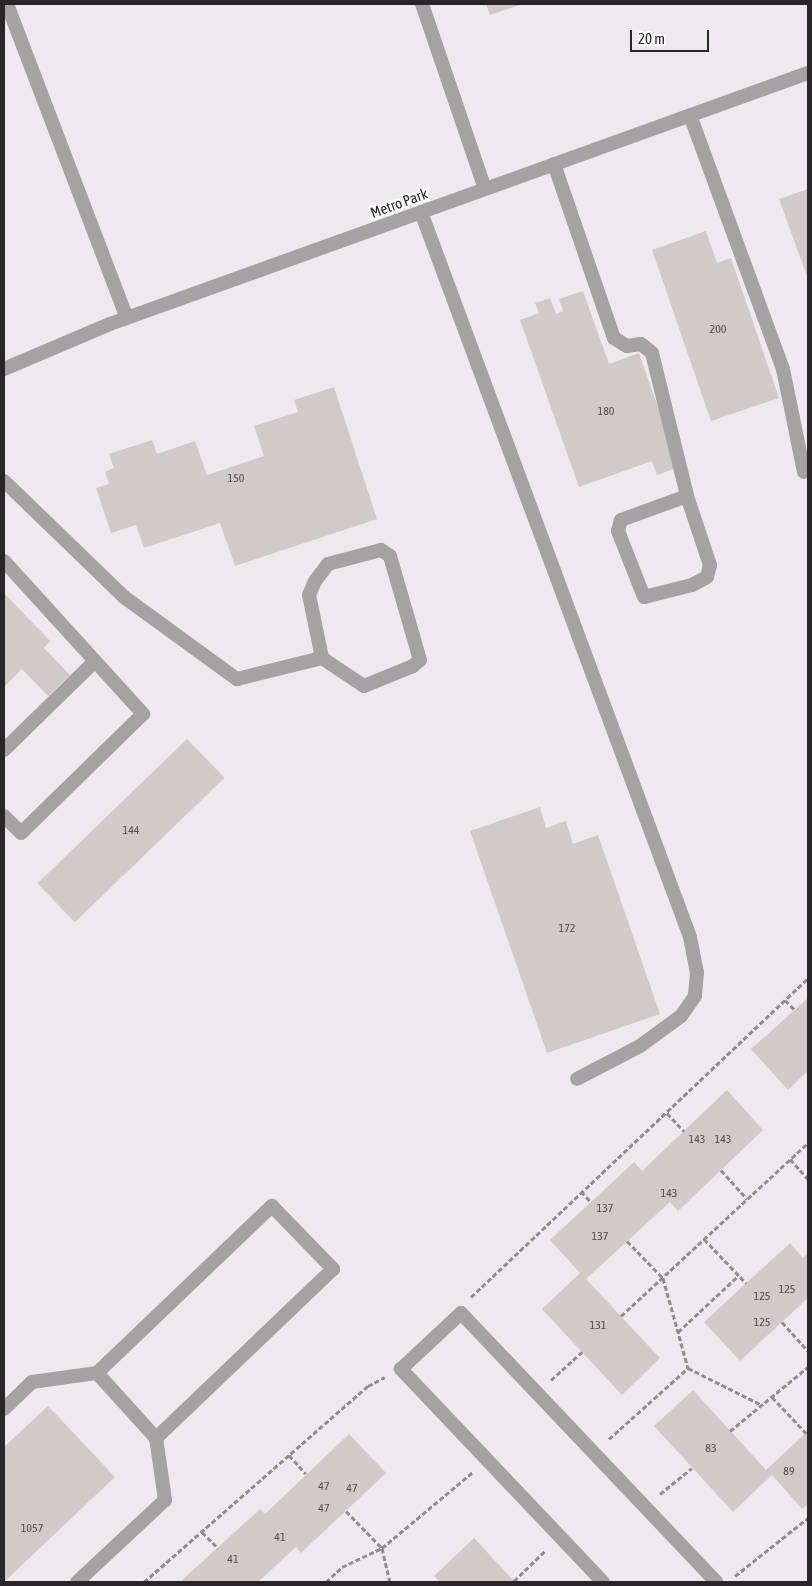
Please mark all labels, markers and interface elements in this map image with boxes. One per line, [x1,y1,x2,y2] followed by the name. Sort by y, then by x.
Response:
[632,20,711,52] scale bar
[638,30,665,47] text: 20 m
[368,184,430,222] street label: Metro Park
[710,323,726,337] house number: 200
[598,405,614,419] house number: 180
[228,472,244,486] house number: 150
[123,824,139,838] house number: 144
[559,922,575,936] house number: 172
[689,1133,705,1147] house number: 143
[715,1133,731,1147] house number: 143
[661,1187,677,1201] house number: 143
[597,1202,613,1216] house number: 137
[592,1230,608,1244] house number: 137
[779,1283,795,1297] house number: 125
[754,1290,770,1304] house number: 125
[754,1316,770,1330] house number: 125
[590,1319,606,1333] house number: 131
[705,1442,717,1456] house number: 83
[783,1465,795,1479] house number: 89
[318,1480,330,1494] house number: 47
[346,1482,358,1496] house number: 47
[318,1502,330,1516] house number: 47
[21,1522,43,1536] house number: 1057
[274,1531,286,1545] house number: 41
[227,1553,239,1567] house number: 41

